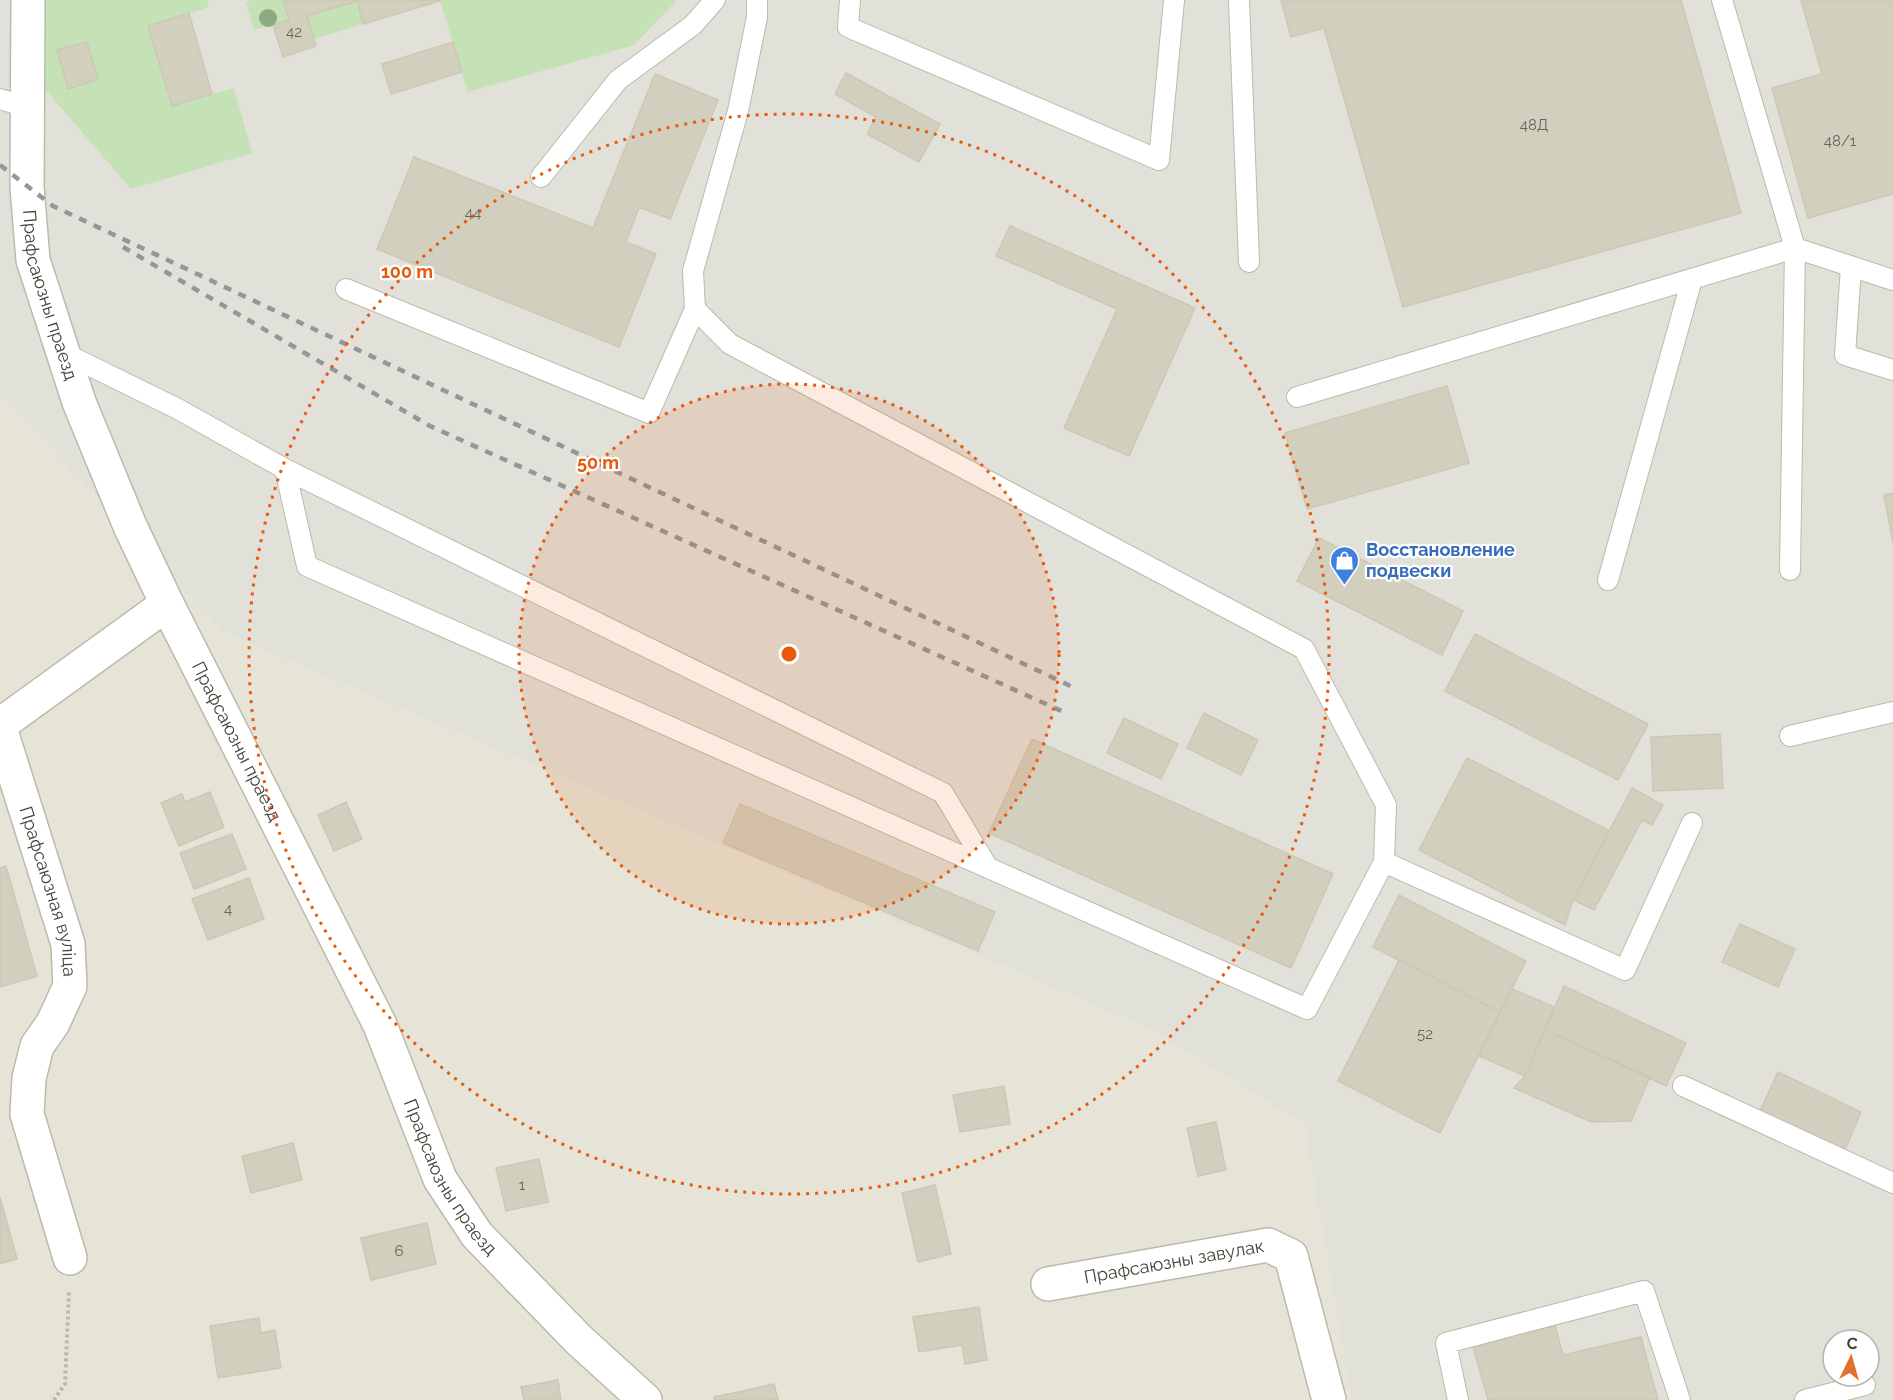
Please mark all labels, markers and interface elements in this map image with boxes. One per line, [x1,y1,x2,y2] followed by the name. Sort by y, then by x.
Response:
[286,23,302,41] house number: 42
[1520,116,1548,134] house number: 48Д
[1824,132,1857,150] house number: 48/1
[465,204,481,222] house number: 44
[19,209,82,383] street label: Прафсаюзны праезд
[381,261,433,282] text: 100 m
[577,452,619,473] text: 50 m
[1366,539,1515,581] place label: Восстановление подвески
[1329,544,1361,586] shop icon: Восстановление подвески
[779,644,799,664] centre of rings
[188,658,286,825] street label: Прафсаюзны праезд
[15,804,81,977] street label: Прафсаюзная вуліца
[224,900,232,918] house number: 4
[1417,1025,1433,1043] house number: 52
[400,1096,502,1259] street label: Прафсаюзны праезд
[519,1176,526,1194] house number: 1
[1082,1235,1266,1287] street label: Прафсаюзны завулак
[394,1242,404,1260] house number: 6
[1821,1328,1881,1388] north arrow
[1846,1334,1859,1353] text: С

